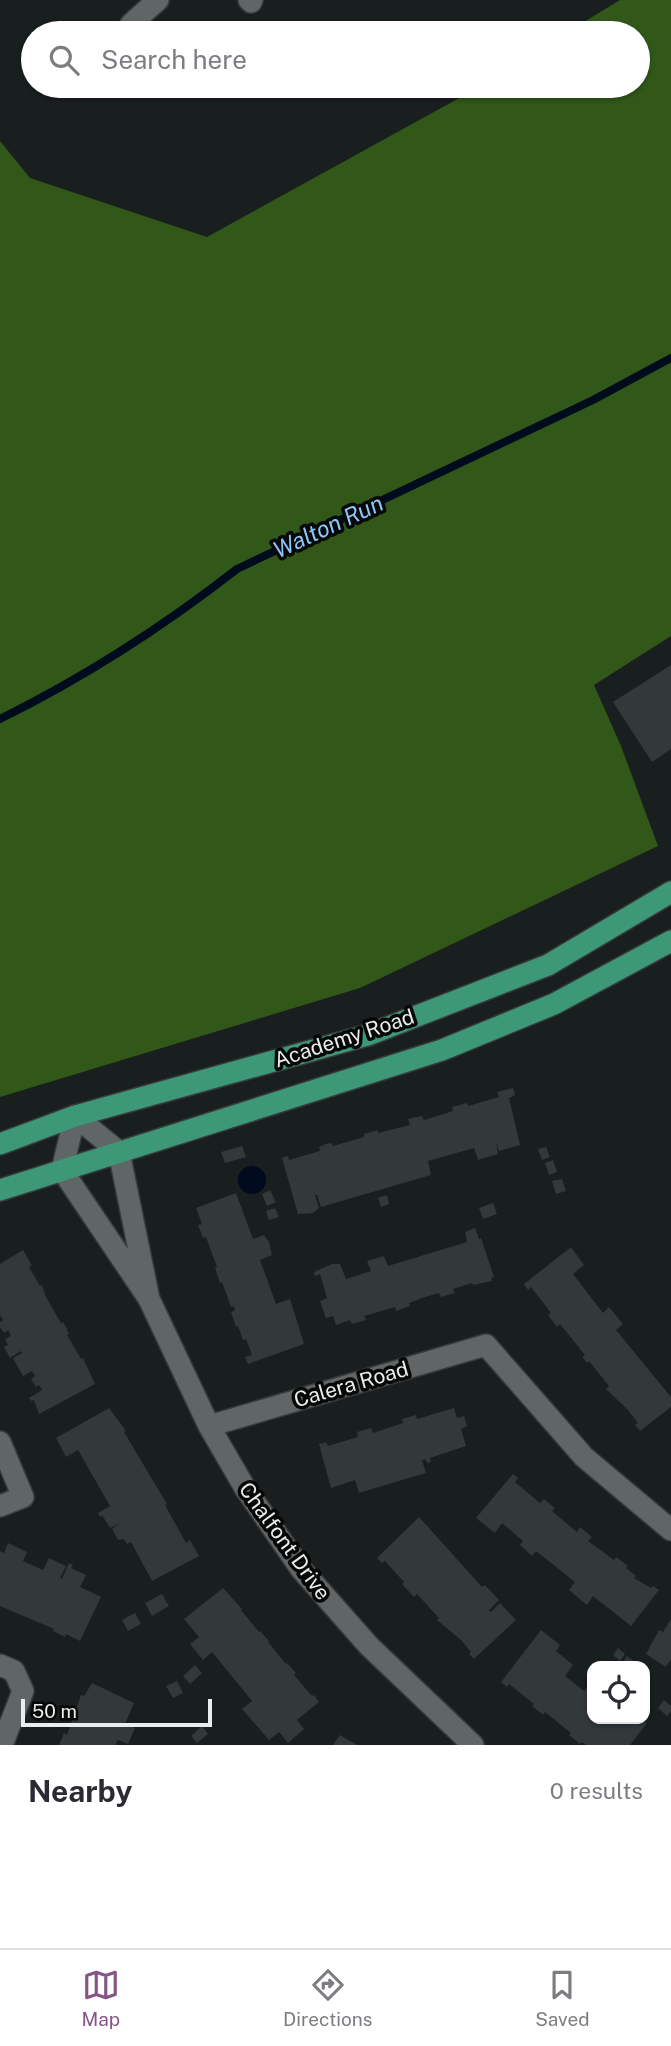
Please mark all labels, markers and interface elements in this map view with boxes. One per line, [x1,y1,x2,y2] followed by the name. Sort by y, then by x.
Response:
[21,21,650,98] search box
[45,41,83,79] icon: search
[101,44,247,75] text: Search here
[269,489,387,563] water label: Walton Run
[271,1004,417,1072] street label: Academy Road
[291,1356,411,1412] street label: Calera Road
[234,1477,336,1605] street label: Chalfont Drive
[587,1661,650,1724] map controls
[587,1661,650,1724] button: locate
[21,1696,212,1728] scale bar
[32,1700,77,1722] text: 50 m
[28,1773,132,1809] text: Nearby
[550,1777,643,1804] text: 0 results
[81,1966,120,2030] tab: Map
[283,1966,372,2030] tab: Directions
[535,1966,590,2030] tab: Saved

